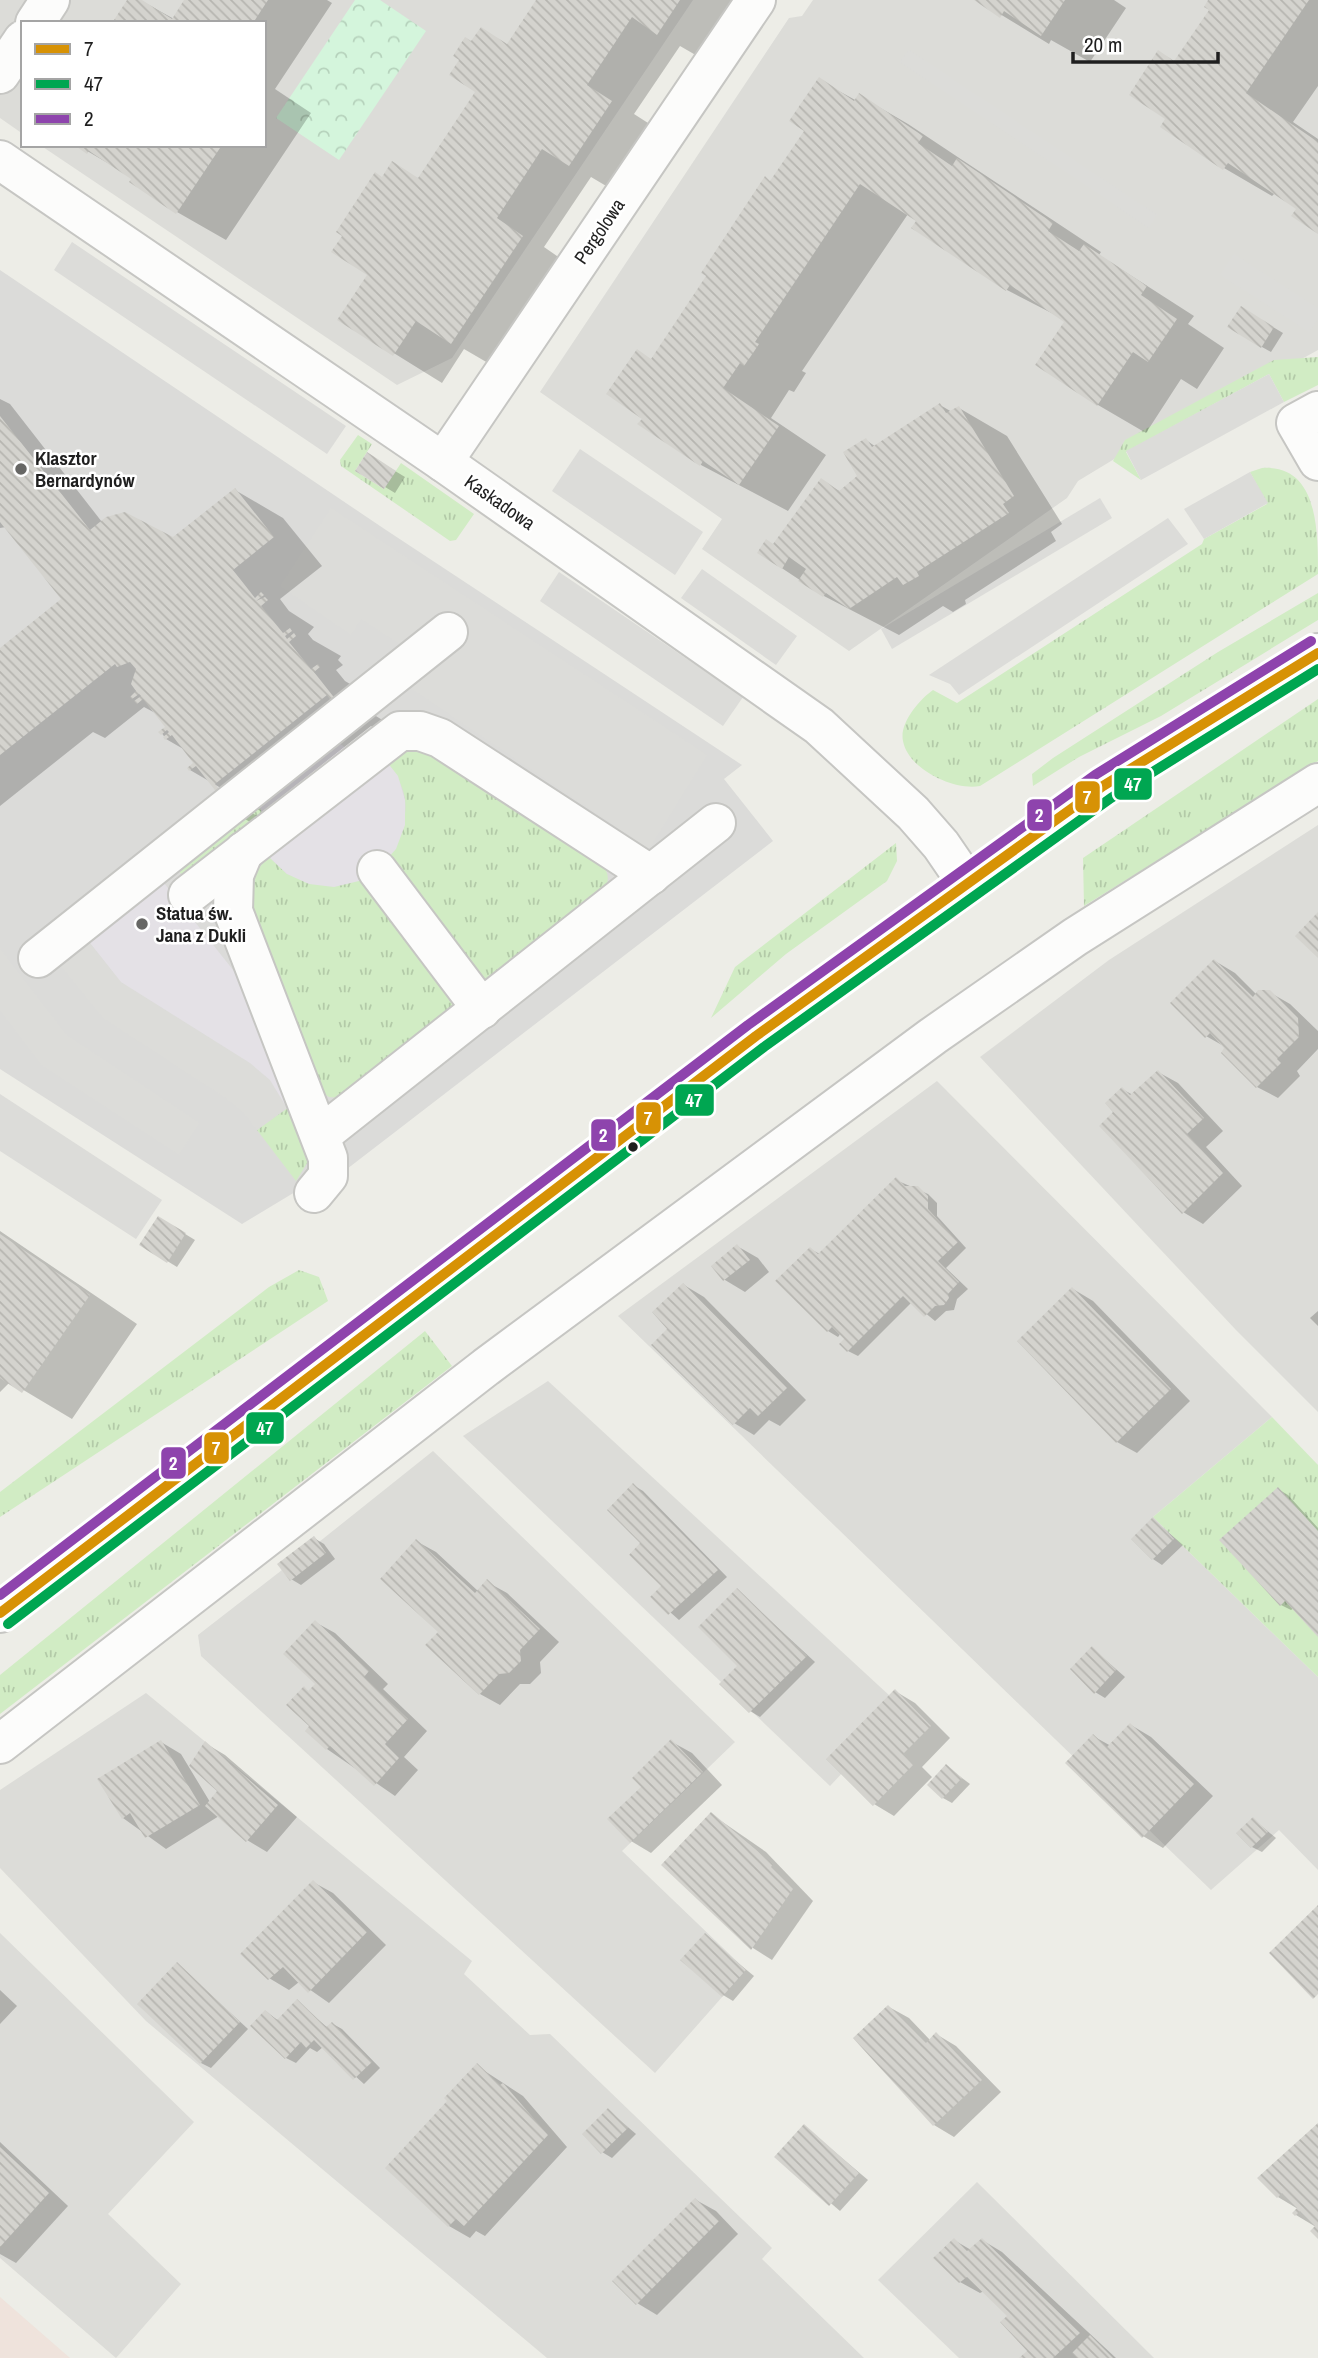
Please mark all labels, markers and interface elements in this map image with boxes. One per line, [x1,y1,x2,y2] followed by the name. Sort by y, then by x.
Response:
[21,21,266,147] legend
[1073,21,1218,65] scale bar
[1084,30,1122,59] text: 20 m
[84,34,94,63] text: 7
[84,69,103,98] text: 47
[84,104,94,133] text: 2
[568,193,631,269] street label: Pergolowa
[35,445,135,493] place label: Klasztor Bernardynów
[13,461,29,477] marker: Klasztor Bernardynów
[460,468,541,536] street label: Kaskadowa
[1113,767,1153,801] line badge: 47
[1124,771,1142,797] text: 47
[1074,780,1101,814] line badge: 7
[1083,784,1092,810] text: 7
[1026,798,1053,832] line badge: 2
[1035,802,1044,828] text: 2
[156,900,246,948] place label: Statua św. Jana z Dukli
[134,916,150,932] marker: Statua św. Jana z Dukli
[674,1083,715,1117] line badge: 47
[685,1087,703,1113] text: 47
[635,1101,662,1135] line badge: 7
[644,1105,653,1131] text: 7
[590,1118,617,1152] line badge: 2
[599,1122,608,1148] text: 2
[626,1140,640,1154] unlabelled marker
[245,1411,285,1445] line badge: 47
[256,1415,274,1441] text: 47
[203,1431,230,1465] line badge: 7
[212,1435,221,1461] text: 7
[160,1446,187,1480] line badge: 2
[169,1450,178,1476] text: 2

